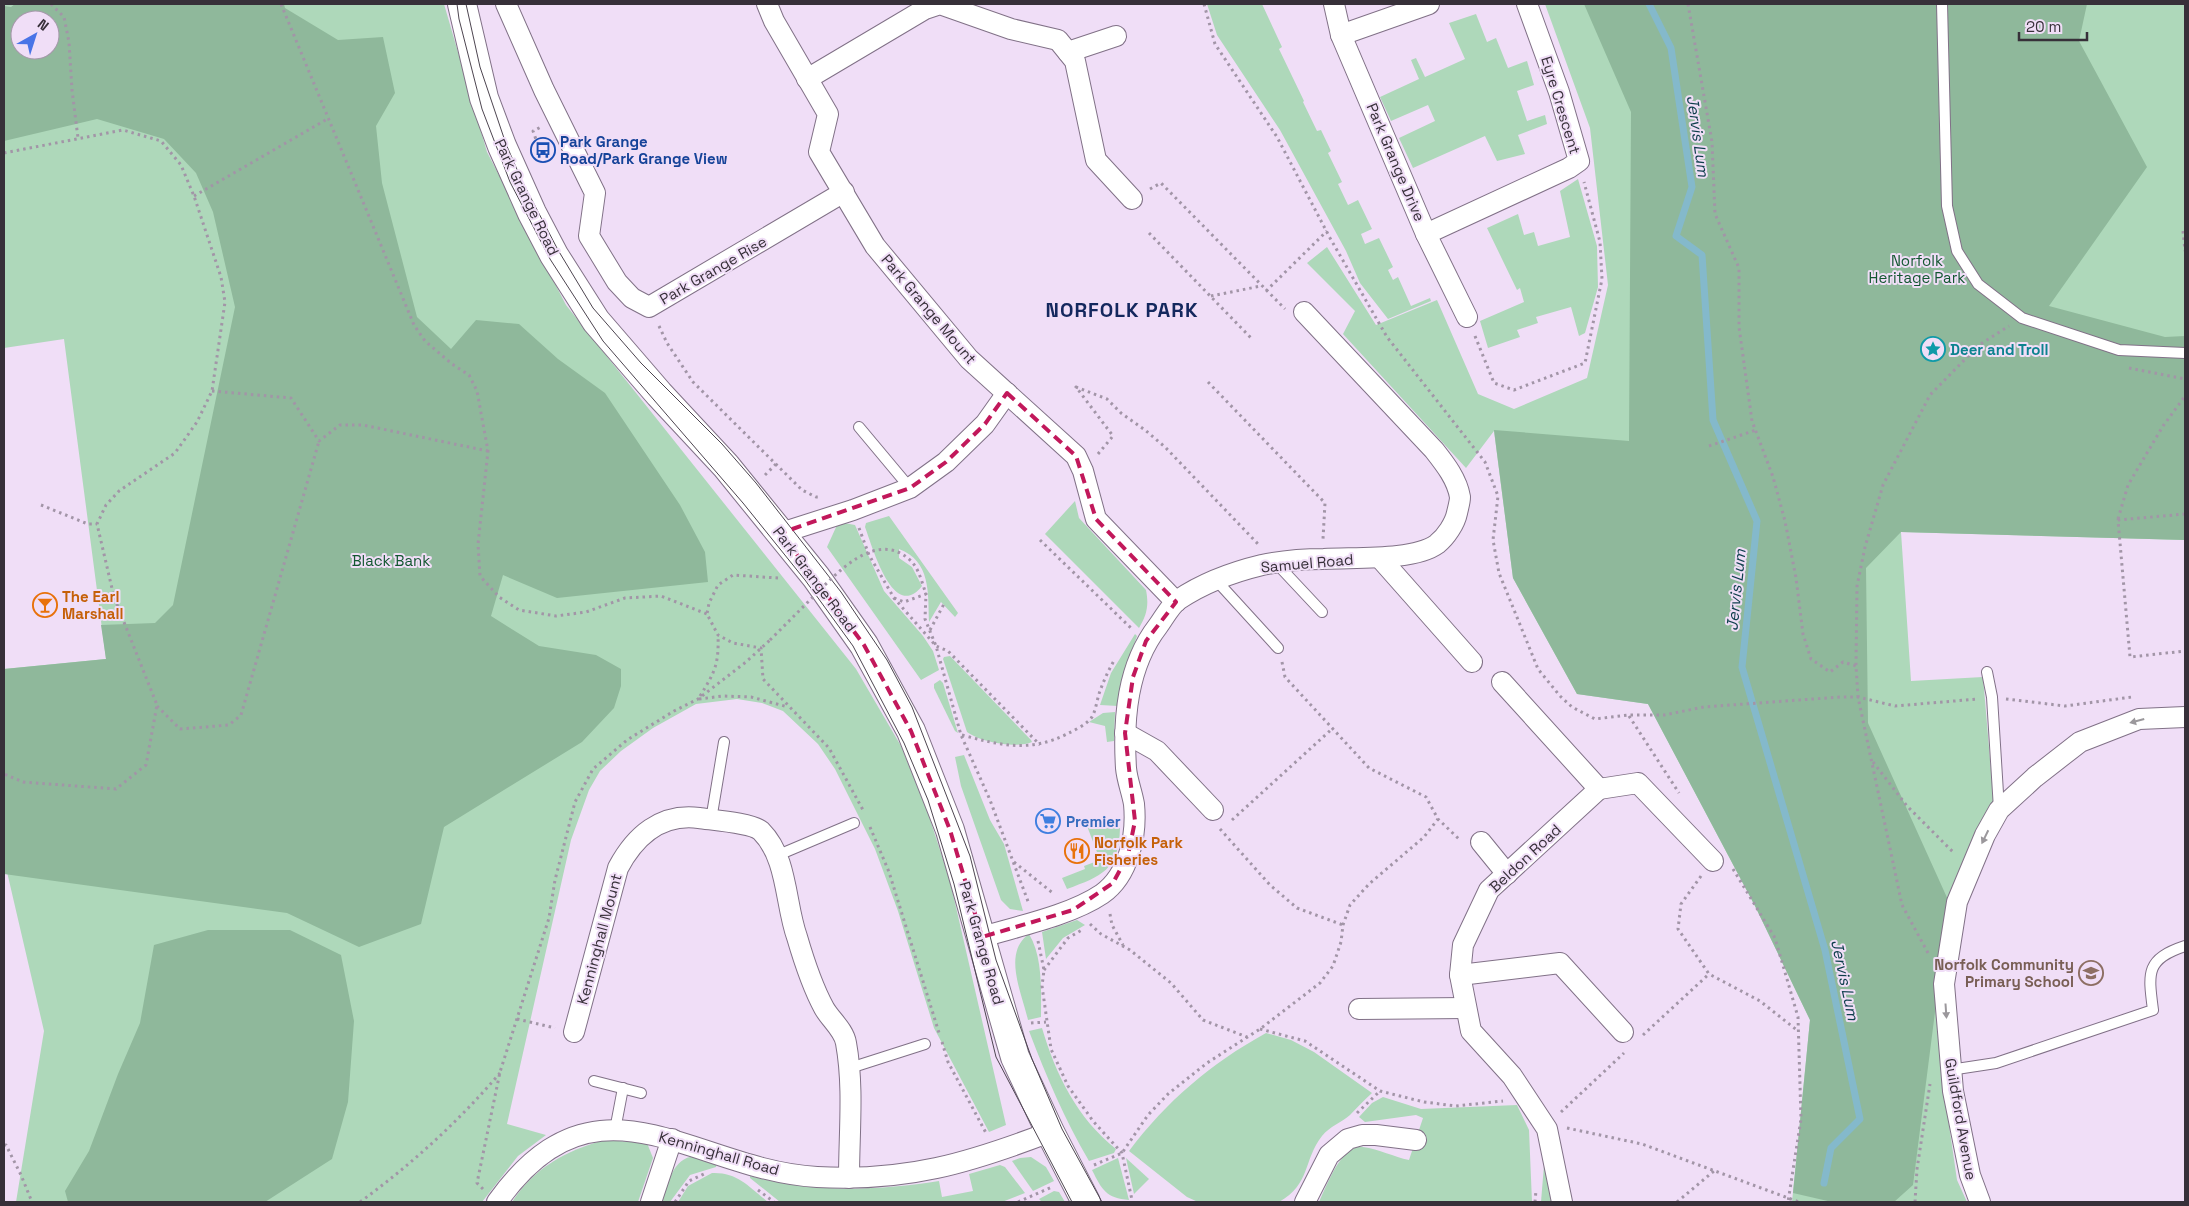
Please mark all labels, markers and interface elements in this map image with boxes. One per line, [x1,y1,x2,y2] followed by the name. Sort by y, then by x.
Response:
[10,10,60,60] north arrow
[2019,10,2086,42] scale bar
[34,15,52,35] text: N
[2026,17,2061,36] text: 20 m
[1537,54,1585,156] street label: Eyre Crescent
[1682,94,1714,179] water label: Jervis Lum
[1363,100,1429,224] street label: Park Grange Drive
[560,132,728,168] place label: Park Grange Road/Park Grange View
[491,136,563,258] street label: Park Grange Road
[530,137,556,163] bus stop icon: Park Grange Road/Park Grange View
[656,232,770,308] street label: Park Grange Rise
[877,250,981,368] street label: Park Grange Mount
[1869,251,1965,287] park label: Norfolk Heritage Park
[1046,297,1198,323] district label: NORFOLK PARK
[1920,336,1946,362] place icon: Deer and Troll
[1950,340,2049,359] place label: Deer and Troll
[769,522,861,636] street label: Park Grange Road
[1721,547,1751,632] water label: Jervis Lum
[1260,549,1354,577] street label: Samuel Road
[352,551,430,570] park label: Black Bank
[62,587,123,623] place label: The Earl Marshall
[32,592,58,618] bar icon: The Earl Marshall
[2129,717,2144,725] one-way arrow
[1035,808,1061,834] supermarket icon: Premier
[1066,812,1121,831] place label: Premier
[1485,820,1565,896] street label: Beldon Road
[1980,830,1988,844] one-way arrow
[1094,833,1183,869] place label: Norfolk Park Fisheries
[1064,838,1090,864] restaurant icon: Norfolk Park Fisheries
[572,871,626,1007] street label: Kenninghall Mount
[955,879,1009,1007] street label: Park Grange Road
[1826,938,1864,1023] water label: Jervis Lum
[1934,955,2074,991] place label: Norfolk Community Primary School
[2078,960,2104,986] school or university icon: Norfolk Community Primary School
[1943,1003,1951,1019] one-way arrow
[1941,1057,1981,1181] street label: Guildford Avenue
[657,1127,781,1179] street label: Kenninghall Road

